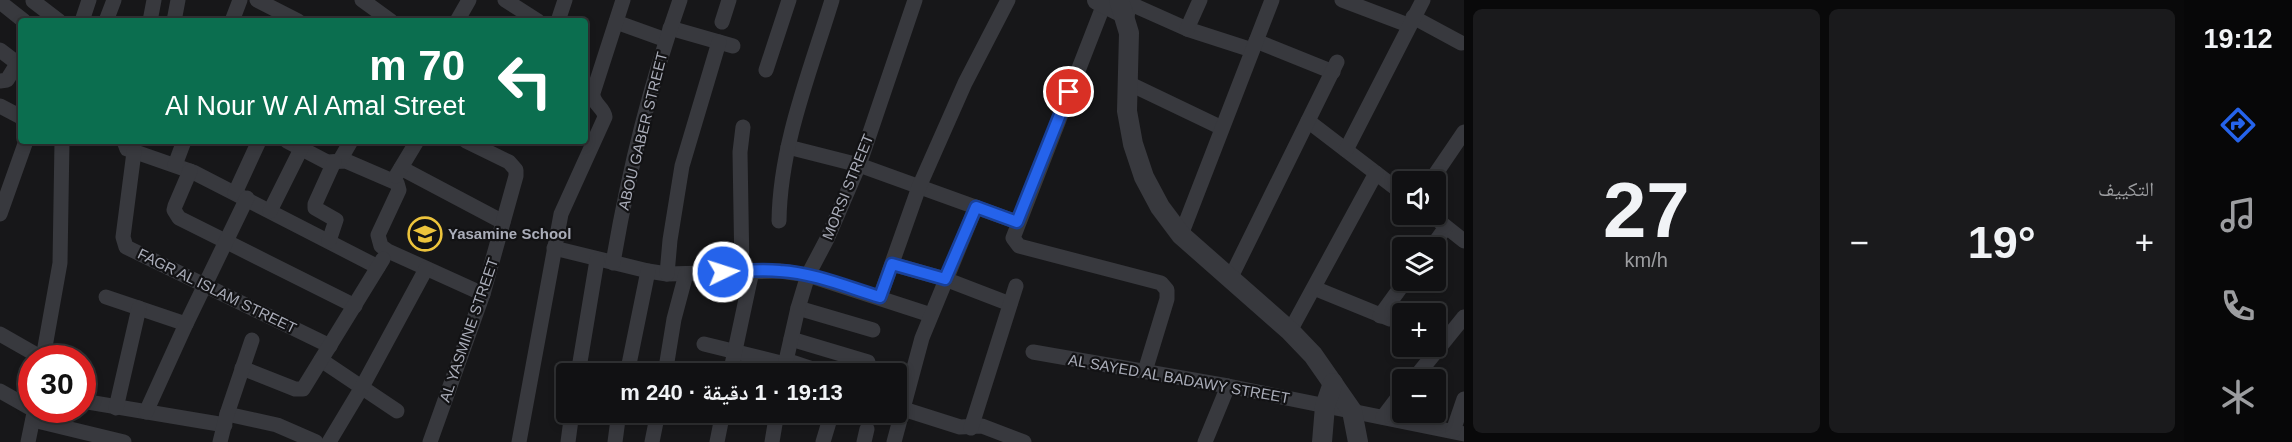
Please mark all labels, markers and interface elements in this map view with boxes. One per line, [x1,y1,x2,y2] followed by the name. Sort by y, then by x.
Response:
[2203,24,2273,54] text: 19:12
[369,42,465,89] text: 70 m
[486,42,564,120] icon: left
[615,50,670,212] street label: ABOU GABER STREET
[1043,66,1094,117] pin
[1052,75,1085,108] icon: arrive
[165,91,465,121] text: Al Nour W Al Amal Street
[2217,104,2259,146] icon: directions
[819,131,876,242] street label: MORSI STREET
[1603,166,1690,254] text: 27
[1392,171,1446,423] map controls
[1392,171,1446,225] button: sound
[2098,178,2154,200] text: التكييف
[2217,194,2259,236] icon: music
[407,216,443,252] school or university icon: Yasamine School
[1968,217,2036,268] text: 19°
[1850,224,1869,261] text: −
[2135,224,2154,261] text: +
[448,225,571,242] place label: Yasamine School
[1392,237,1446,291] button: layers
[691,240,755,304] position arrow
[135,245,299,336] street label: FAGR AL ISLAM STREET
[1625,249,1668,271] text: km/h
[436,255,501,404] street label: AL YASMINE STREET
[2217,285,2259,327] icon: phone
[1392,303,1446,357] button: +
[18,345,96,423] speed limit sign: 30
[1067,351,1291,406] street label: AL SAYED AL BADAWY STREET
[1392,369,1446,423] button: −
[2217,376,2259,418] icon: climate
[620,380,843,405] text: 19:13 · 1 دقيقة · 240 m

